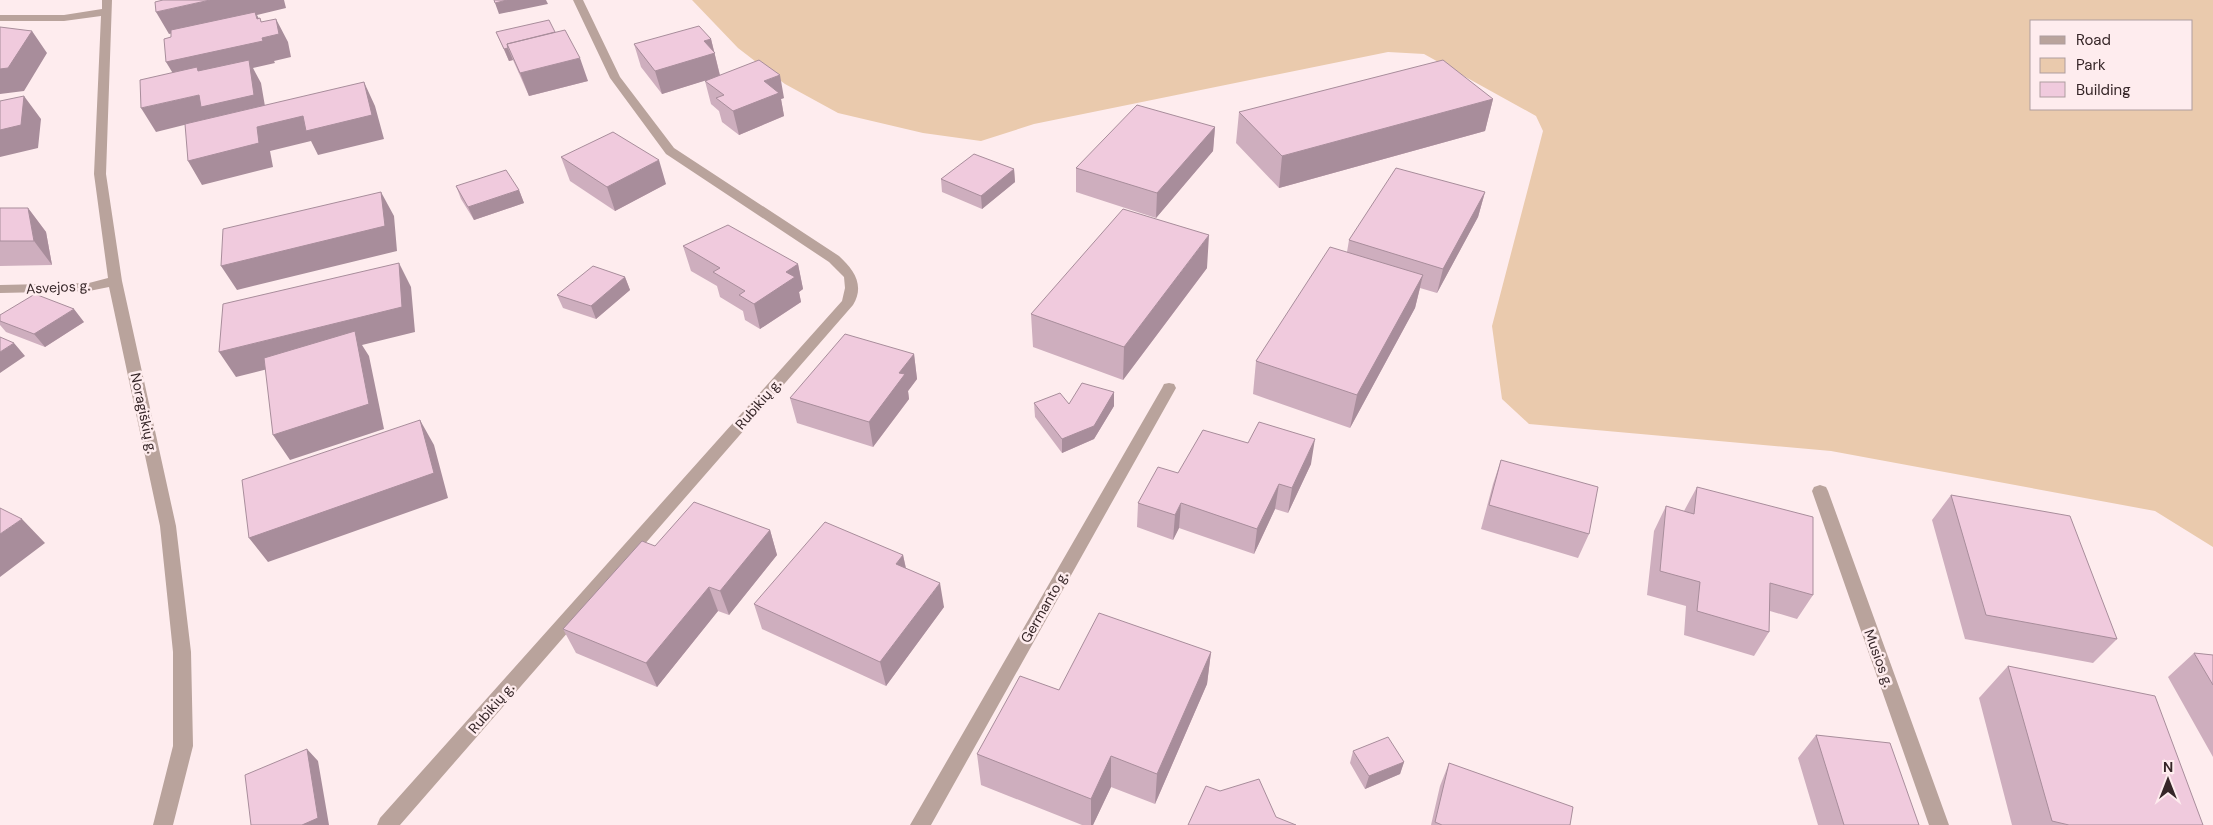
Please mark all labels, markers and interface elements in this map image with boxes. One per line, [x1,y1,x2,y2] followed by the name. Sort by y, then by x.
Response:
[2030,20,2193,110] legend
[2076,30,2111,50] text: Road
[2076,55,2106,75] text: Park
[2076,80,2131,100] text: Building
[26,276,91,298] street label: Asvejos g.
[127,371,161,455] street label: Noragiškių g.
[731,375,785,433] street label: Rubikių g.
[1016,568,1072,646] street label: Germanto g.
[1860,627,1898,689] street label: Musios g.
[464,679,518,737] street label: Rubikių g.
[2143,755,2193,805] north arrow
[2163,758,2173,776] text: N

